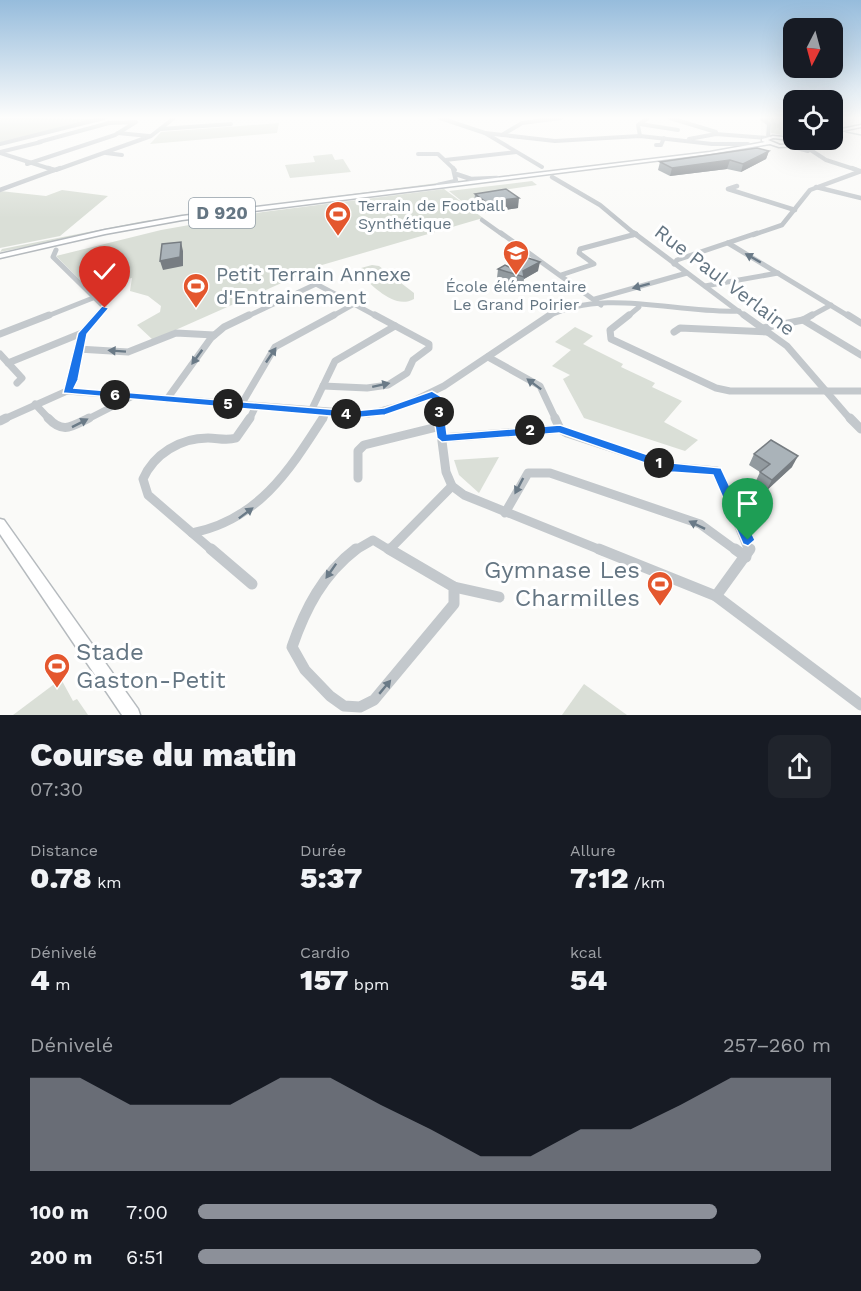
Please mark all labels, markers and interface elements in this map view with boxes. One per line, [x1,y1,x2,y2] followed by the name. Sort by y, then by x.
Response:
[783,18,843,78] north arrow
[783,18,843,150] map controls
[783,90,843,150] button: locate
[358,196,505,233] place label: Terrain de Football Synthétique
[189,198,255,228] road number: D 920
[323,199,353,237] sports icon: Terrain de Football Synthétique
[650,219,800,341] street label: Rue Paul Verlaine
[501,238,531,276] school or university icon: École élémentaire Le Grand Poirier
[79,246,130,308] pin
[745,252,761,263] one-way arrow
[88,255,121,288] icon: check
[216,262,411,309] place label: Petit Terrain Annexe d'Entrainement
[181,271,211,309] sports icon: Petit Terrain Annexe d'Entrainement
[445,277,587,314] place label: École élémentaire Le Grand Poirier
[632,282,650,292] one-way arrow
[108,347,127,356] one-way arrow
[265,347,276,363] one-way arrow
[191,349,203,365] one-way arrow
[526,378,542,390] one-way arrow
[100,380,130,410] pin: 6
[371,380,390,389] one-way arrow
[110,385,120,404] text: 6
[213,389,243,419] pin: 5
[223,394,233,413] text: 5
[424,397,454,427] pin: 3
[331,399,361,429] pin: 4
[434,402,444,421] text: 3
[341,404,351,423] text: 4
[515,415,545,445] pin: 2
[72,418,89,428] one-way arrow
[525,420,535,439] text: 2
[644,448,674,478] pin: 1
[656,453,662,472] text: 1
[514,478,524,495] one-way arrow
[722,478,773,540] pin
[731,487,764,520] icon: arrive
[237,507,253,519] one-way arrow
[689,520,706,529] one-way arrow
[484,556,640,612] place label: Gymnase Les Charmilles
[325,563,337,579] one-way arrow
[645,569,675,607] sports icon: Gymnase Les Charmilles
[76,638,226,694] place label: Stade Gaston-Petit
[42,651,72,689] sports icon: Stade Gaston-Petit
[379,679,391,694] one-way arrow
[30,735,297,774] text: Course du matin
[768,735,831,798] button: share
[30,777,83,801] text: 07:30
[30,841,98,860] text: Distance
[300,841,346,860] text: Durée
[570,841,616,860] text: Allure
[30,860,92,895] text: 0.78
[300,860,363,895] text: 5:37
[570,860,629,895] text: 7:12
[92,873,122,892] text: km
[629,873,665,892] text: /km
[30,943,97,962] text: Dénivelé
[300,943,350,962] text: Cardio
[570,943,602,962] text: kcal
[30,962,50,997] text: 4
[300,962,348,997] text: 157
[570,962,607,997] text: 54
[50,975,71,994] text: m
[348,975,389,994] text: bpm
[30,1033,113,1057] text: Dénivelé
[723,1033,831,1057] text: 257–260 m
[30,1200,89,1224] text: 100 m
[126,1200,168,1224] text: 7:00
[30,1245,92,1269] text: 200 m
[126,1245,164,1269] text: 6:51

